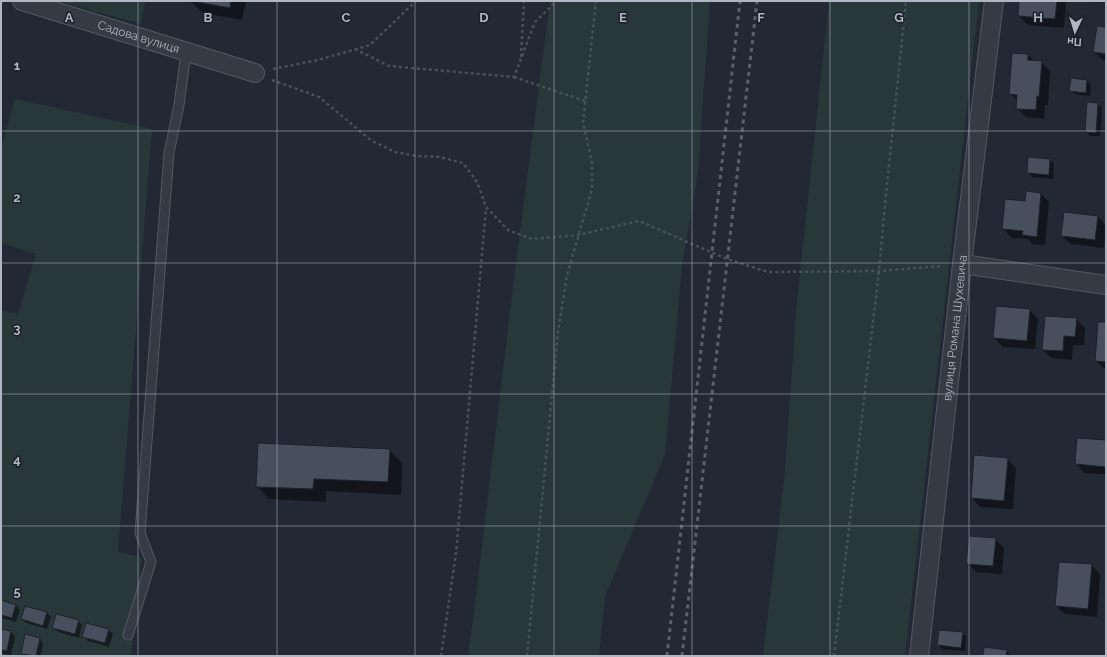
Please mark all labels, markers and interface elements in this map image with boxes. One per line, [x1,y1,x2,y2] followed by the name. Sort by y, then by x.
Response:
[65,10,74,25] text: A
[204,10,213,25] text: B
[342,10,351,25] text: C
[479,10,489,25] text: D
[619,10,627,25] text: E
[757,10,765,25] text: F
[894,10,904,25] text: G
[1033,10,1043,25] text: H
[1055,12,1095,52] north arrow
[96,18,181,56] street label: Садова вулиця
[1067,34,1082,48] text: Пн
[14,58,21,73] text: 1
[13,190,21,205] text: 2
[940,254,970,402] street label: вулиця Романа Шухевича
[13,321,21,336] text: 3
[13,452,21,467] text: 4
[13,584,21,599] text: 5

